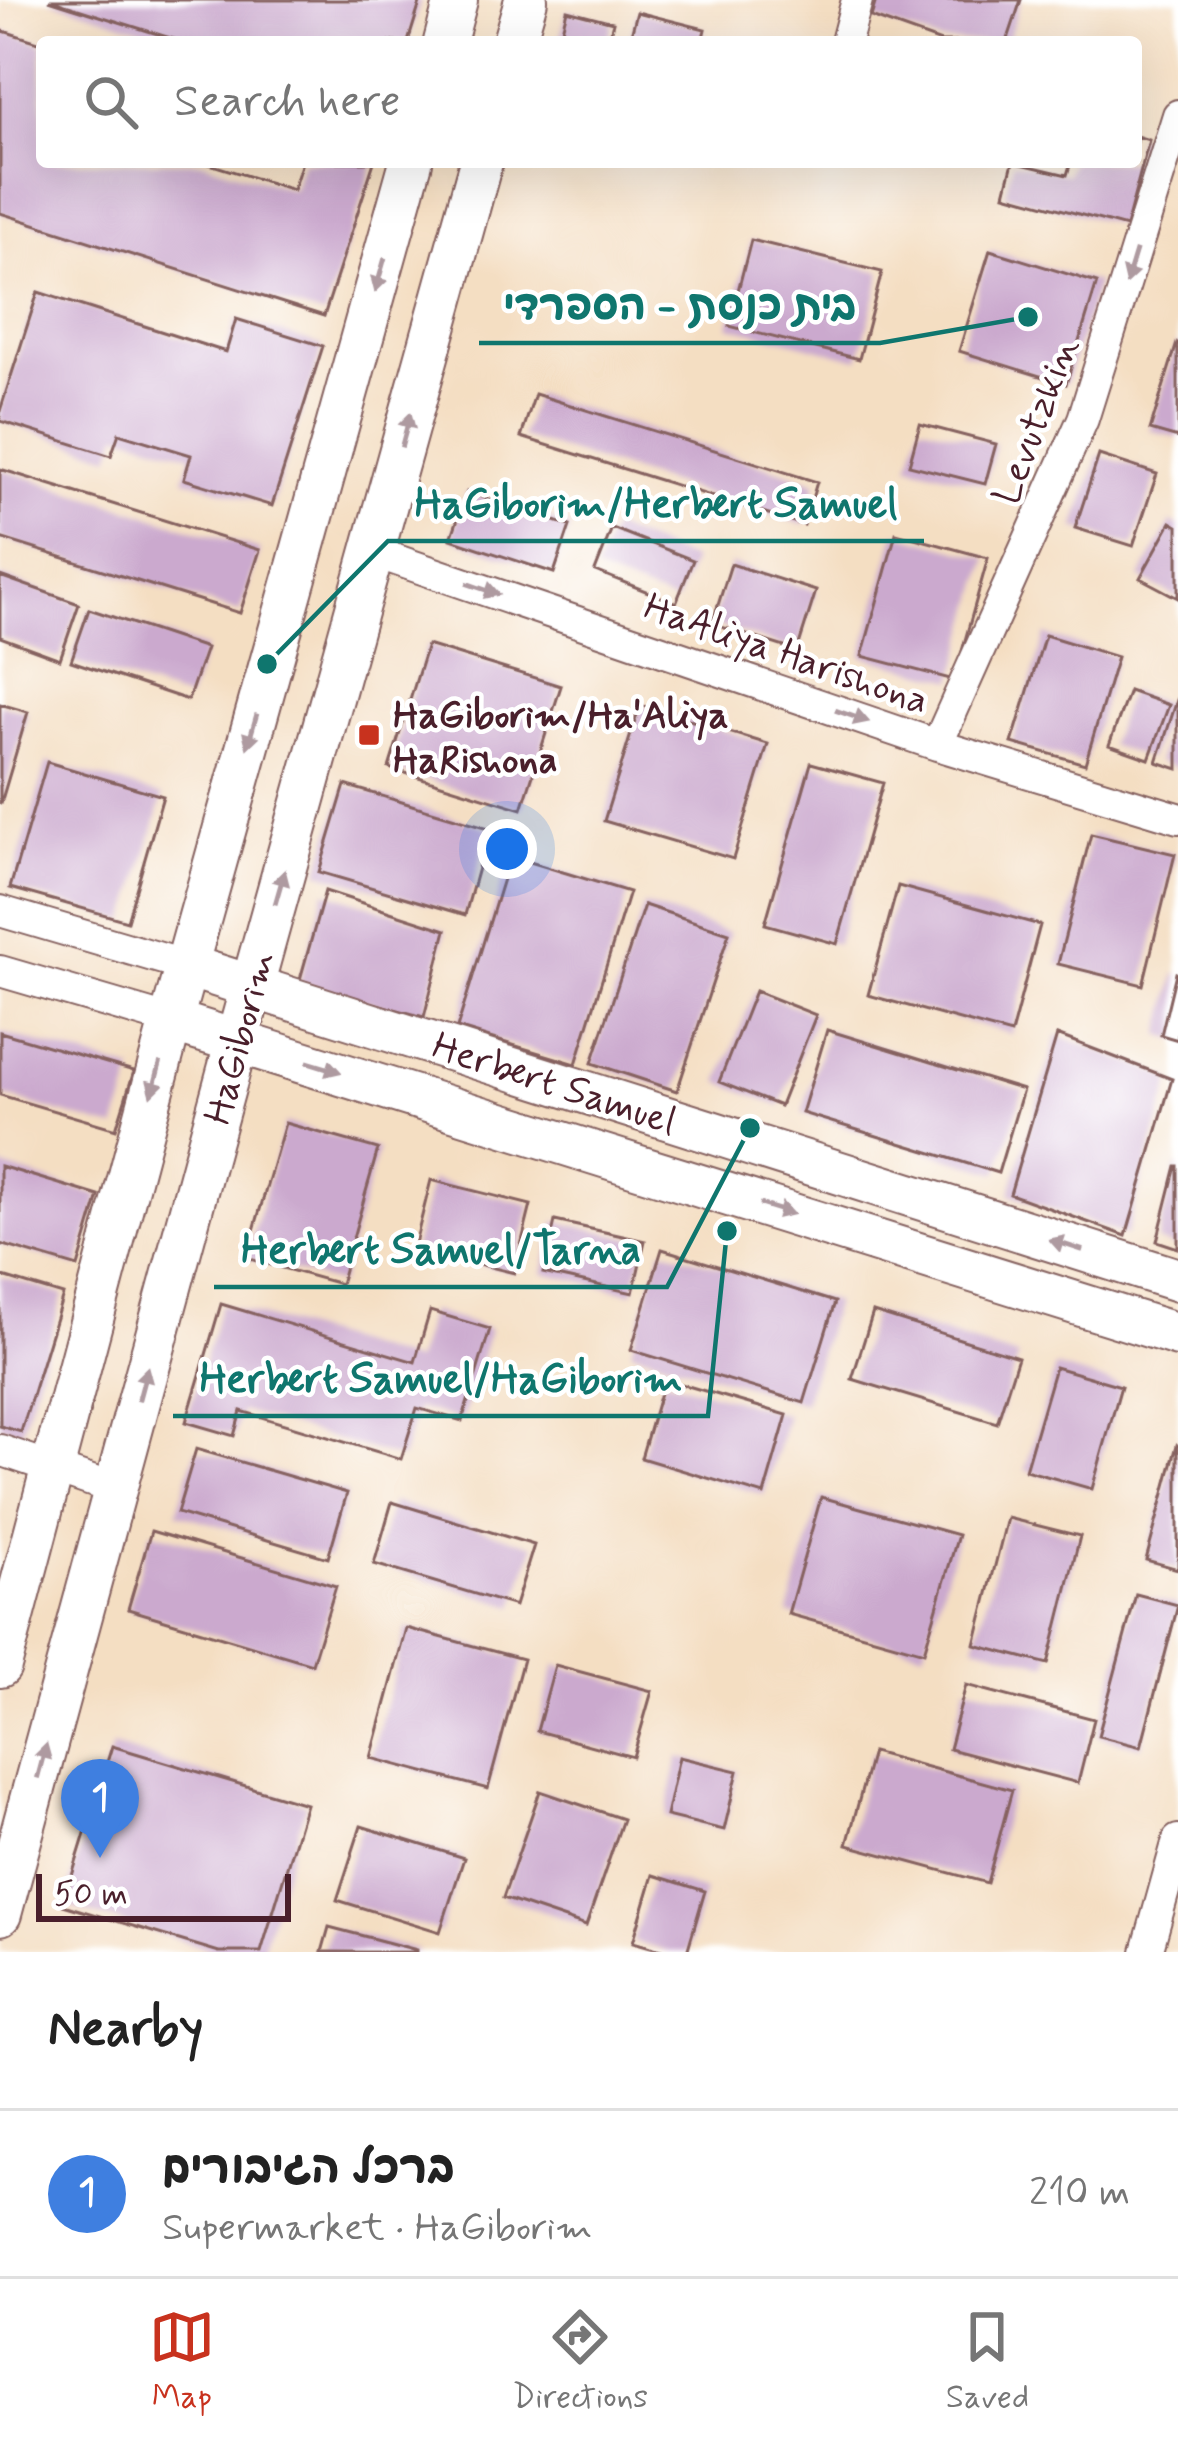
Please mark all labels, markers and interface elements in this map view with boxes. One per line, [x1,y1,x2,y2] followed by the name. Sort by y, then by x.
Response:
[36,36,1142,168] search box
[78,69,144,135] icon: search
[174,73,401,132] text: Search here
[1120,249,1139,286] one-way arrow
[369,256,388,293] one-way arrow
[479,265,880,343] callout: בית כנסת - הספרדי
[503,280,857,335] text: בית כנסת - הספרדי
[982,331,1092,512] street label: Levutzkin
[398,411,417,448] one-way arrow
[388,463,924,541] callout: HaGiborim/Herbert Samuel
[415,478,897,533] text: HaGiborim/Herbert Samuel
[466,581,502,600] one-way arrow
[637,583,935,728] street label: HaAliya Harishona
[393,691,729,787] place label: HaGiborim/Ha'Aliya HaRishona
[835,708,871,726] one-way arrow
[242,713,261,750] one-way arrow
[356,722,382,748] marker: HaGiborim/Ha'Aliya HaRishona
[477,819,537,879] your location
[271,868,290,905] one-way arrow
[194,945,289,1130] street label: HaGiborim
[425,1022,682,1149] street label: Herbert Samuel
[306,1059,343,1077] one-way arrow
[146,1061,165,1098] one-way arrow
[758,1201,795,1219] one-way arrow
[214,1209,667,1287] callout: Herbert Samuel/Tarna
[241,1224,641,1279] text: Herbert Samuel/Tarna
[1048,1235,1084,1253] one-way arrow
[173,1338,708,1416] callout: Herbert Samuel/HaGiborim
[200,1353,682,1408] text: Herbert Samuel/HaGiborim
[135,1365,154,1402] one-way arrow
[33,1742,52,1779] one-way arrow
[61,1759,139,1858] pin: 1
[36,1868,291,1921] scale bar
[54,1873,128,1917] text: 50 m
[48,1997,203,2063] text: Nearby
[162,2140,455,2199] text: ברכל הגיבורים
[78,2168,96,2219] text: 1
[1029,2168,1130,2219] text: 210 m
[162,2203,592,2254] text: Supermarket · HaGiborim
[149,2304,215,2420] tab: Map
[512,2304,648,2420] tab: Directions
[946,2304,1029,2420] tab: Saved

